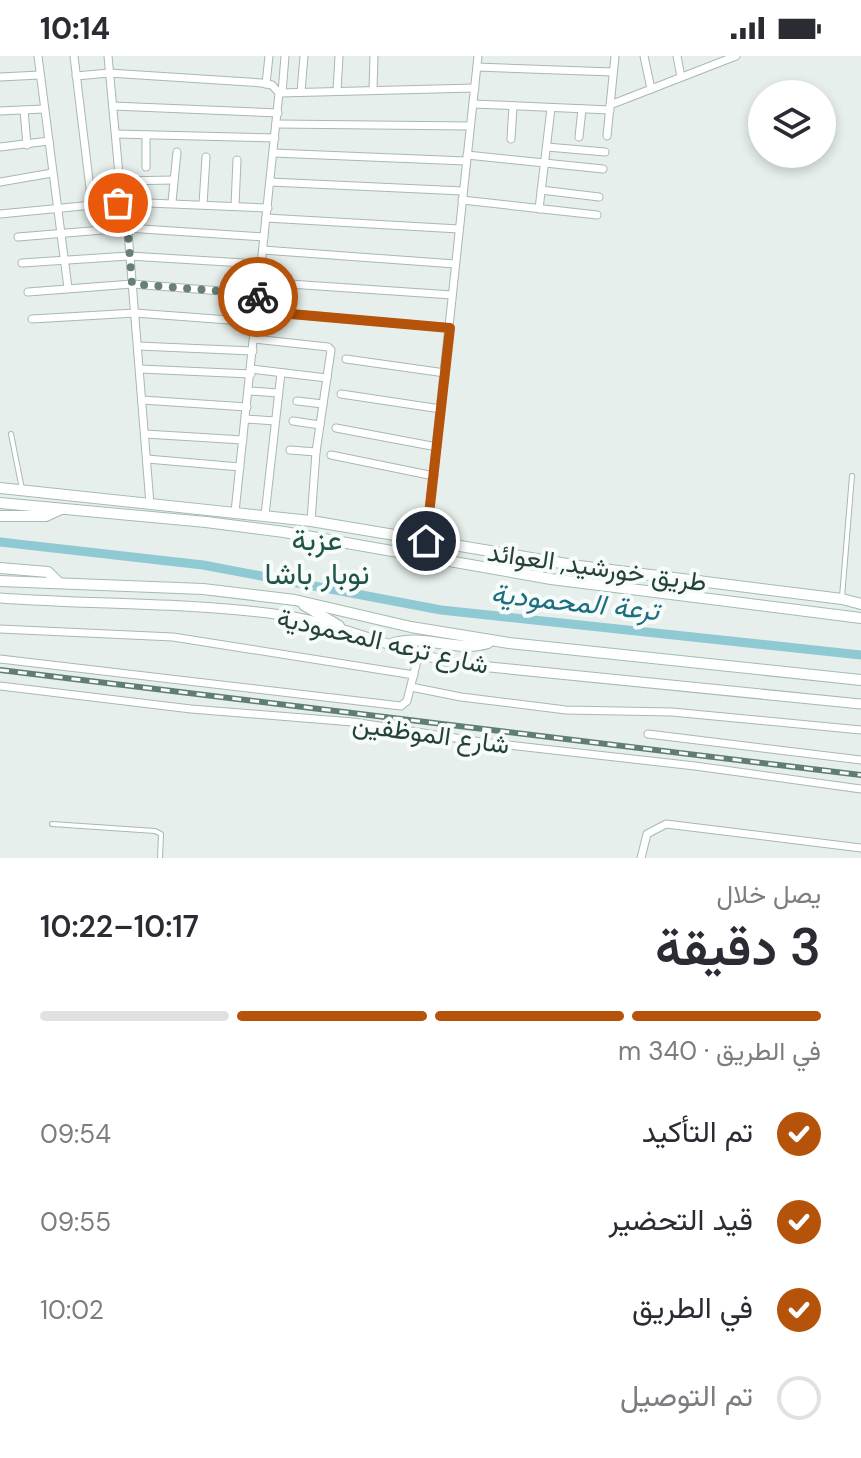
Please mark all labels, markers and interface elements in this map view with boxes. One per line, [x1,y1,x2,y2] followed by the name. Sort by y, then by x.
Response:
[40,9,110,48] text: 10:14
[748,80,836,168] map controls
[748,80,836,168] button: layers
[84,169,152,237] pin
[96,181,140,225] icon: bag
[218,257,298,337] courier
[236,275,280,319] icon: bike
[392,507,460,575] pin
[404,519,448,563] icon: home
[264,520,370,593] district label: عزبة نوبار باشا
[485,535,709,599] street label: طريق خورشيد, العوائد
[489,575,664,630] water label: ترعة المحمودية
[274,600,492,683] street label: شارع ترعه المحمودية
[350,706,512,763] street label: شارع الموظفين
[716,877,821,911] text: يصل خلال
[40,907,199,946] text: 10:17–10:22
[655,913,821,981] text: 3 دقيقة
[618,1034,821,1068] text: في الطريق · 340 m
[642,1112,753,1151] text: تم التأكيد
[777,1112,821,1156] icon: check
[40,1117,111,1151] text: 09:54
[608,1200,753,1239] text: قيد التحضير
[777,1200,821,1244] icon: check
[40,1205,111,1239] text: 09:55
[632,1288,753,1327] text: في الطريق
[777,1288,821,1332] icon: check
[40,1293,104,1327] text: 10:02
[620,1376,753,1415] text: تم التوصيل

